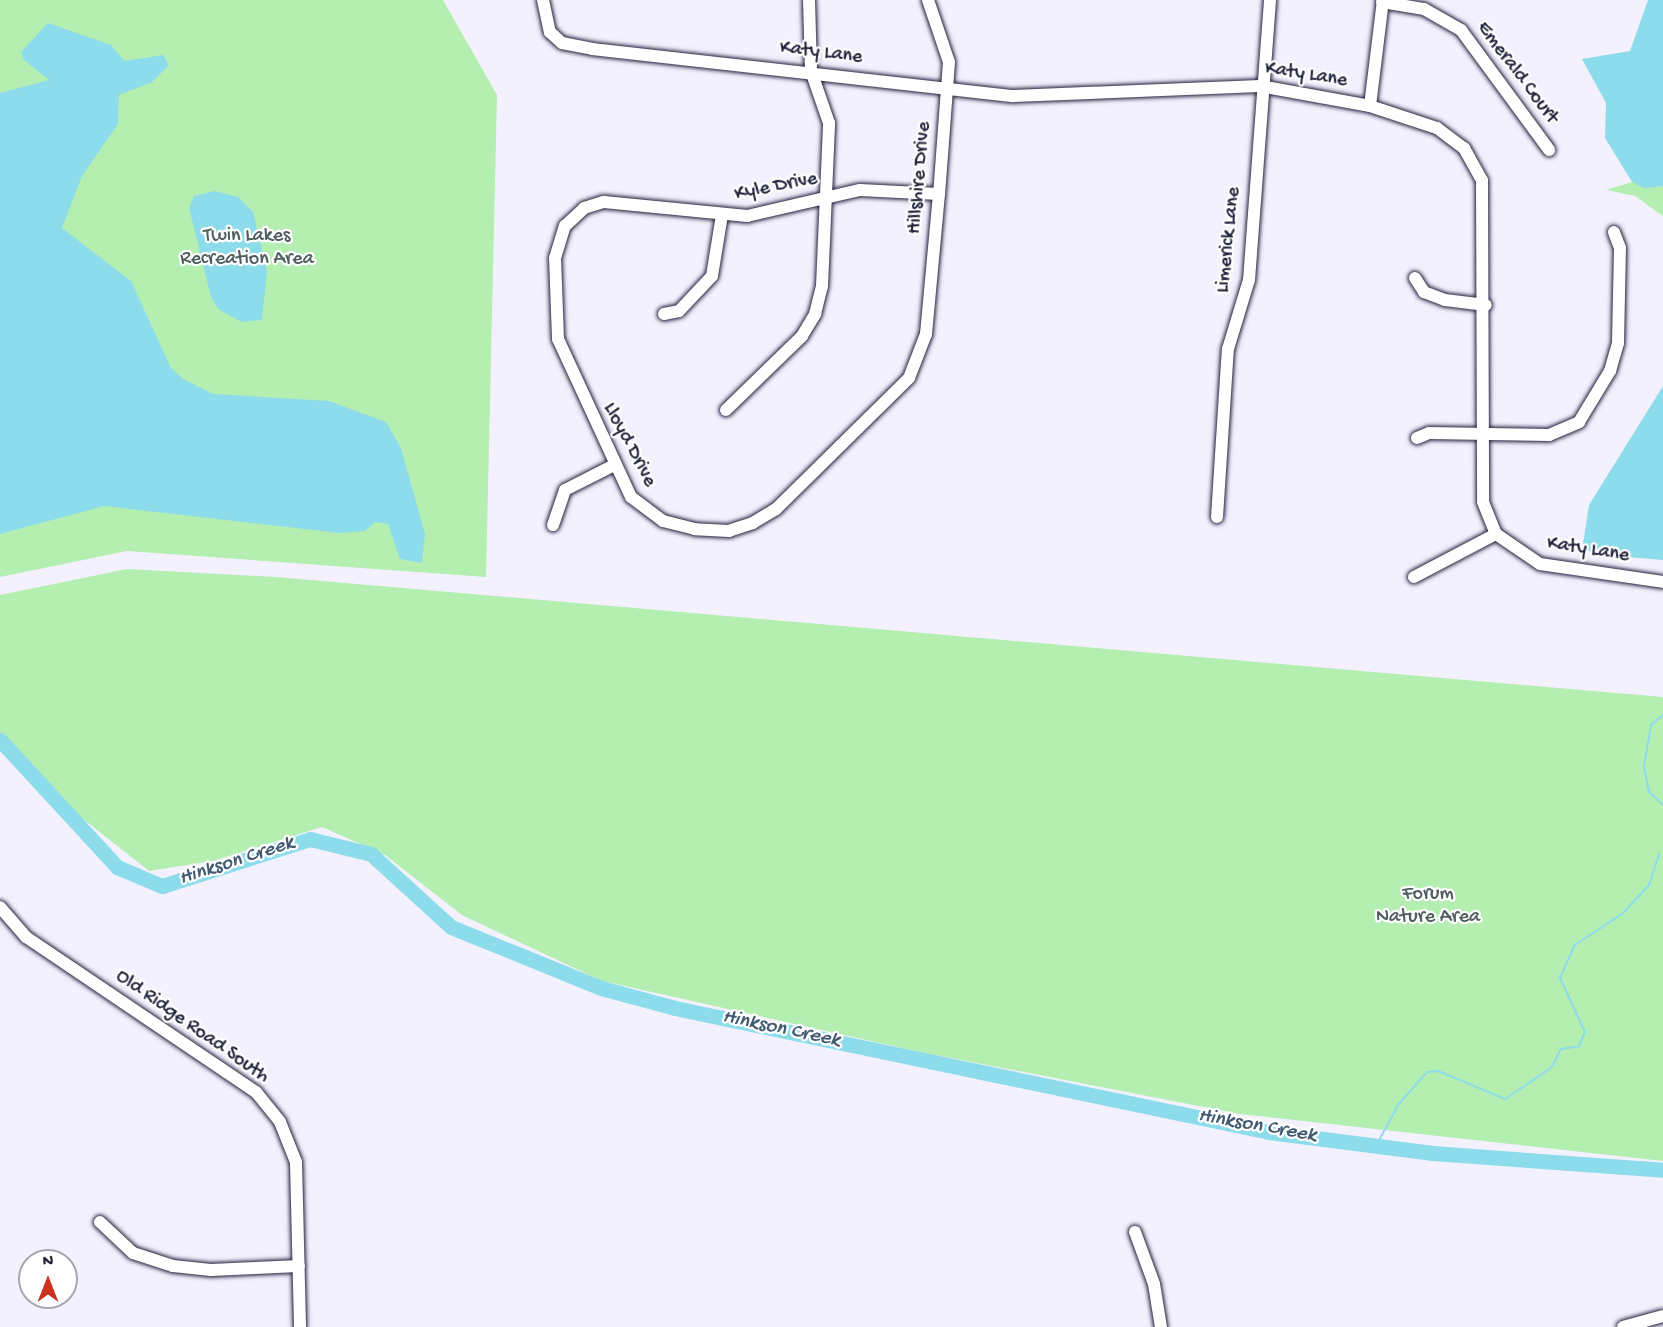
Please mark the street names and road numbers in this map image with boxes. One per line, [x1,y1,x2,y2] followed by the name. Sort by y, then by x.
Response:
[1471,17,1563,129] street label: Emerald Court
[778,36,864,70] street label: Katy Lane
[1263,57,1349,93] street label: Katy Lane
[903,121,937,235] street label: Hillshire Drive
[733,167,819,207] street label: Kyle Drive
[1212,186,1246,294] street label: Limerick Lane
[597,399,661,491] street label: Lloyd Drive
[1545,532,1631,568] street label: Katy Lane
[110,965,274,1089] street label: Old Ridge Road South

